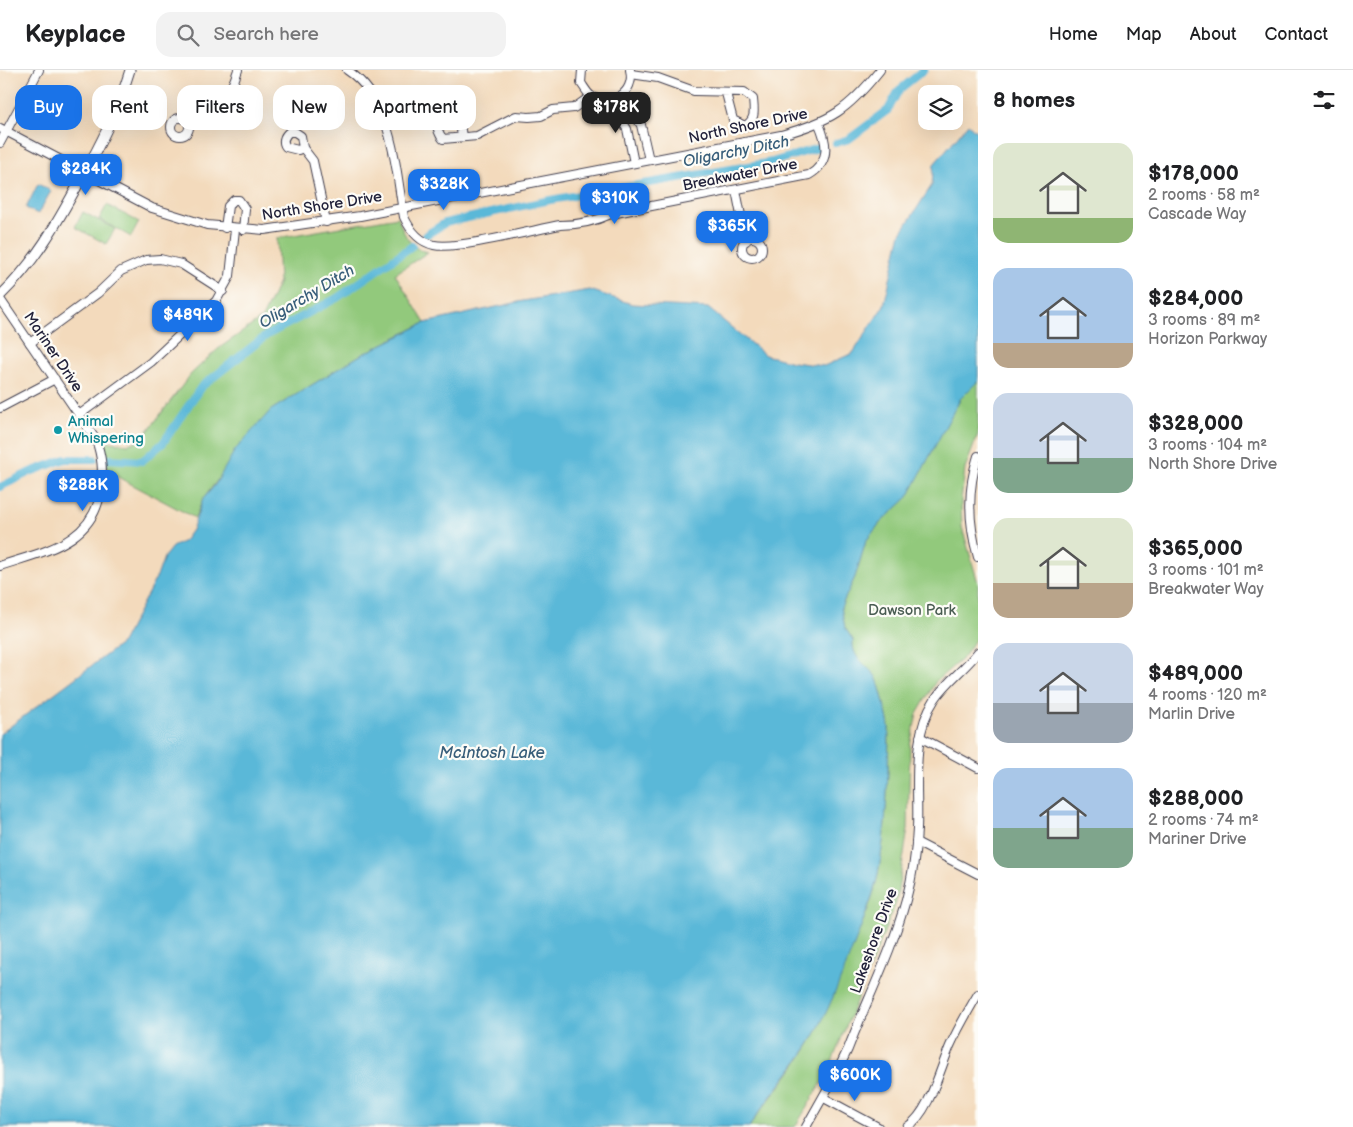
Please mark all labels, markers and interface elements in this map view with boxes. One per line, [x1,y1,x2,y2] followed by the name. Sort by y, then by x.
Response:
[156,12,506,57] search box
[25,20,126,49] text: Keyplace
[174,21,202,49] icon: search
[214,23,319,46] text: Search here
[1049,24,1098,45] text: Home
[1126,24,1162,45] text: Map
[1190,24,1237,45] text: About
[1265,24,1328,45] text: Contact
[15,85,82,130] chip: Buy
[92,85,167,130] chip: Rent
[177,85,263,130] chip: Filters
[273,85,345,130] chip: New
[355,85,476,130] chip: Apartment
[918,85,963,130] map controls
[918,85,963,130] button: layers
[1310,86,1338,114] icon: filters
[993,88,1075,113] text: 8 homes
[581,92,651,134] pin: $178K
[593,98,639,117] text: $178K
[687,104,809,148] street label: North Shore Drive
[681,132,791,172] water label: Oligarchy Ditch
[51,154,121,196] pin: $284K
[681,155,799,195] street label: Breakwater Drive
[61,160,111,179] text: $284K
[1148,161,1239,186] text: $178,000
[1033,163,1093,223] icon: home
[409,168,479,211] pin: $328K
[419,175,469,194] text: $328K
[580,182,650,225] pin: $310K
[1148,186,1260,205] text: 2 rooms · 58 m²
[261,187,383,225] street label: North Shore Drive
[591,189,639,208] text: $310K
[1148,205,1246,224] text: Cascade Way
[697,210,767,253] pin: $365K
[707,217,757,236] text: $365K
[256,261,358,333] water label: Oligarchy Ditch
[1148,286,1243,311] text: $284,000
[1033,288,1093,348] icon: home
[153,300,223,342] pin: $489K
[163,306,213,325] text: $489K
[19,308,87,396] street label: Mariner Drive
[1148,311,1260,330] text: 3 rooms · 89 m²
[1148,330,1267,349] text: Horizon Parkway
[1148,411,1243,436] text: $328,000
[68,412,144,448] place label: Animal Whispering
[1033,413,1093,473] icon: home
[52,424,64,436] marker: Animal Whispering
[1148,436,1267,455] text: 3 rooms · 104 m²
[1148,455,1277,474] text: North Shore Drive
[48,470,118,512] pin: $288K
[58,476,108,495] text: $288K
[1148,536,1243,561] text: $365,000
[1033,538,1093,598] icon: home
[1148,561,1264,580] text: 3 rooms · 101 m²
[1148,580,1264,599] text: Breakwater Way
[868,601,957,620] park label: Dawson Park
[1148,661,1243,686] text: $489,000
[1033,663,1093,723] icon: home
[1148,686,1267,705] text: 4 rooms · 120 m²
[1148,705,1235,724] text: Marlin Drive
[439,744,545,763] water label: McIntosh Lake
[1148,786,1244,811] text: $288,000
[1033,788,1093,848] icon: home
[1148,811,1259,830] text: 2 rooms · 74 m²
[1148,830,1247,849] text: Mariner Drive
[846,886,902,996] street label: Lakeshore Drive
[820,1060,890,1102] pin: $600K
[829,1066,881,1085] text: $600K

